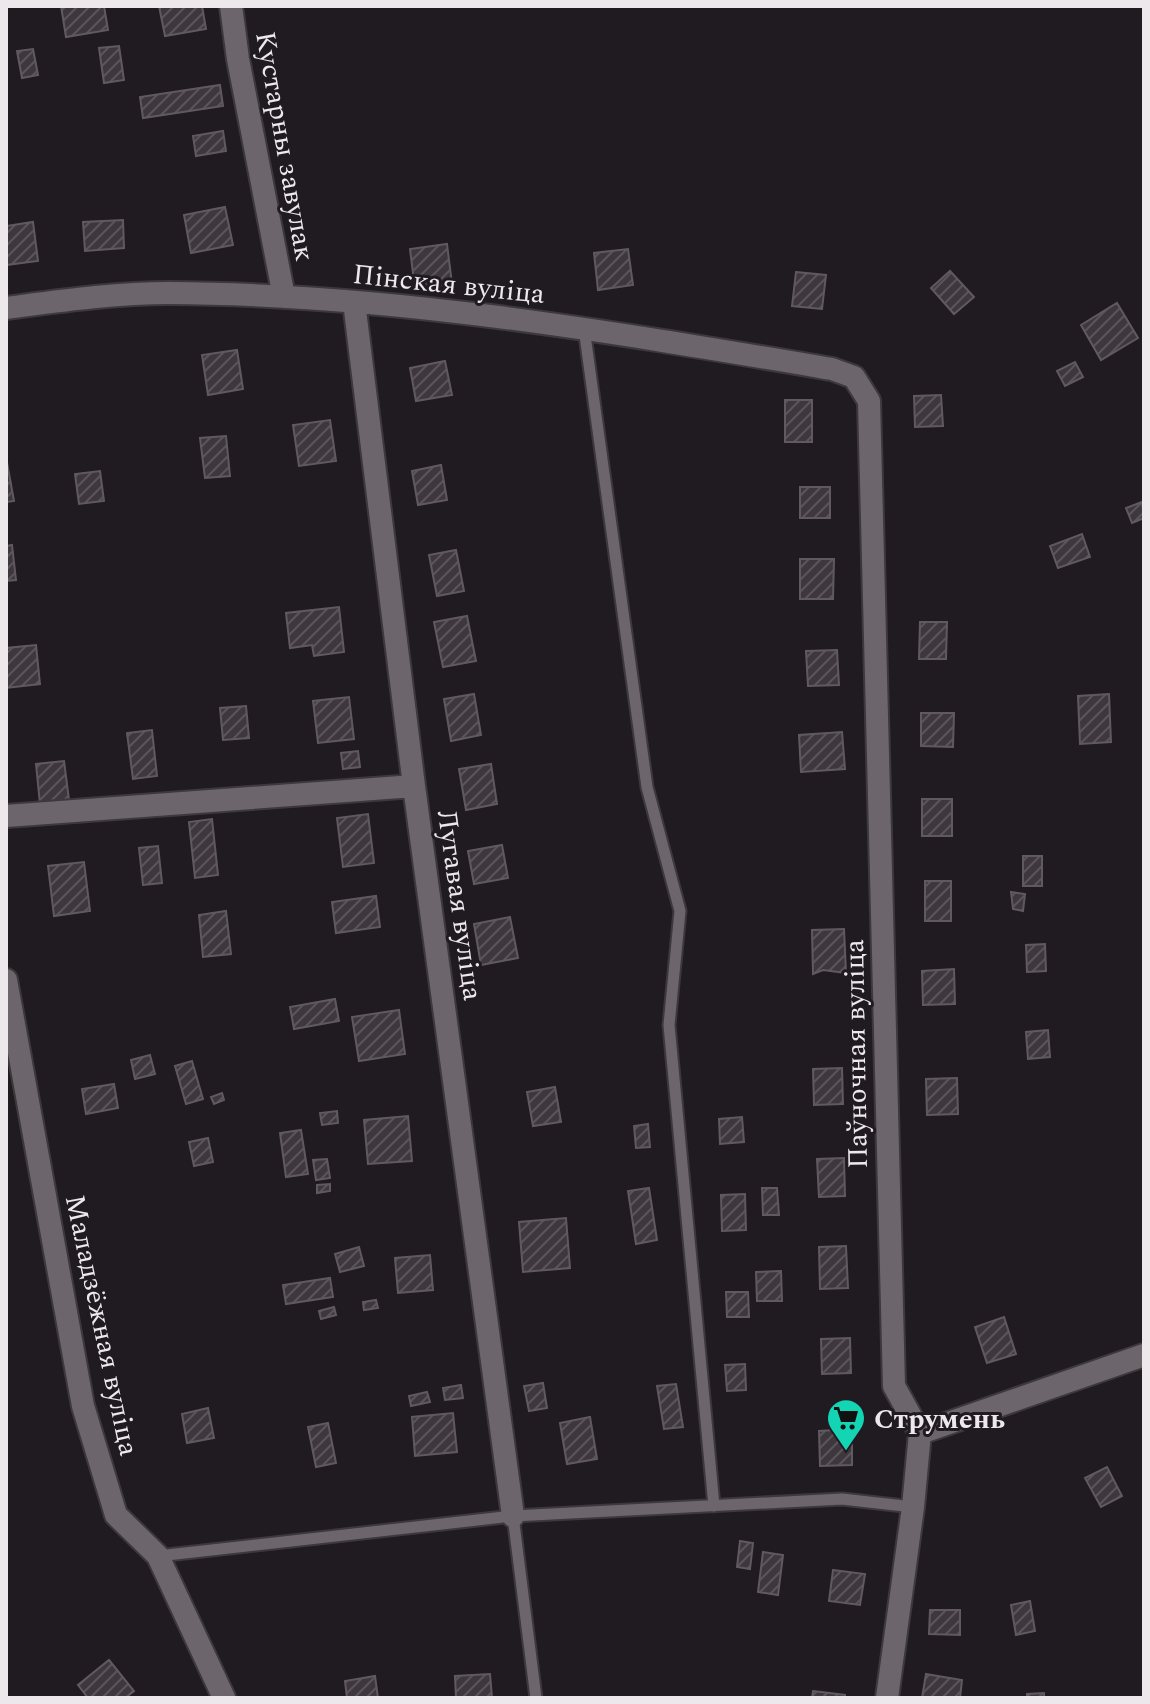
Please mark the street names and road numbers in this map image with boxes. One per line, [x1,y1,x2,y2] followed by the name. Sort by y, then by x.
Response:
[243,28,326,265] street label: Кустарны завулак
[351,253,547,316] street label: Пінская вуліца
[425,807,494,1004] street label: Лугавая вуліца
[833,938,880,1169] street label: Паўночная вуліца
[53,1191,150,1460] street label: Маладзёжная вуліца

